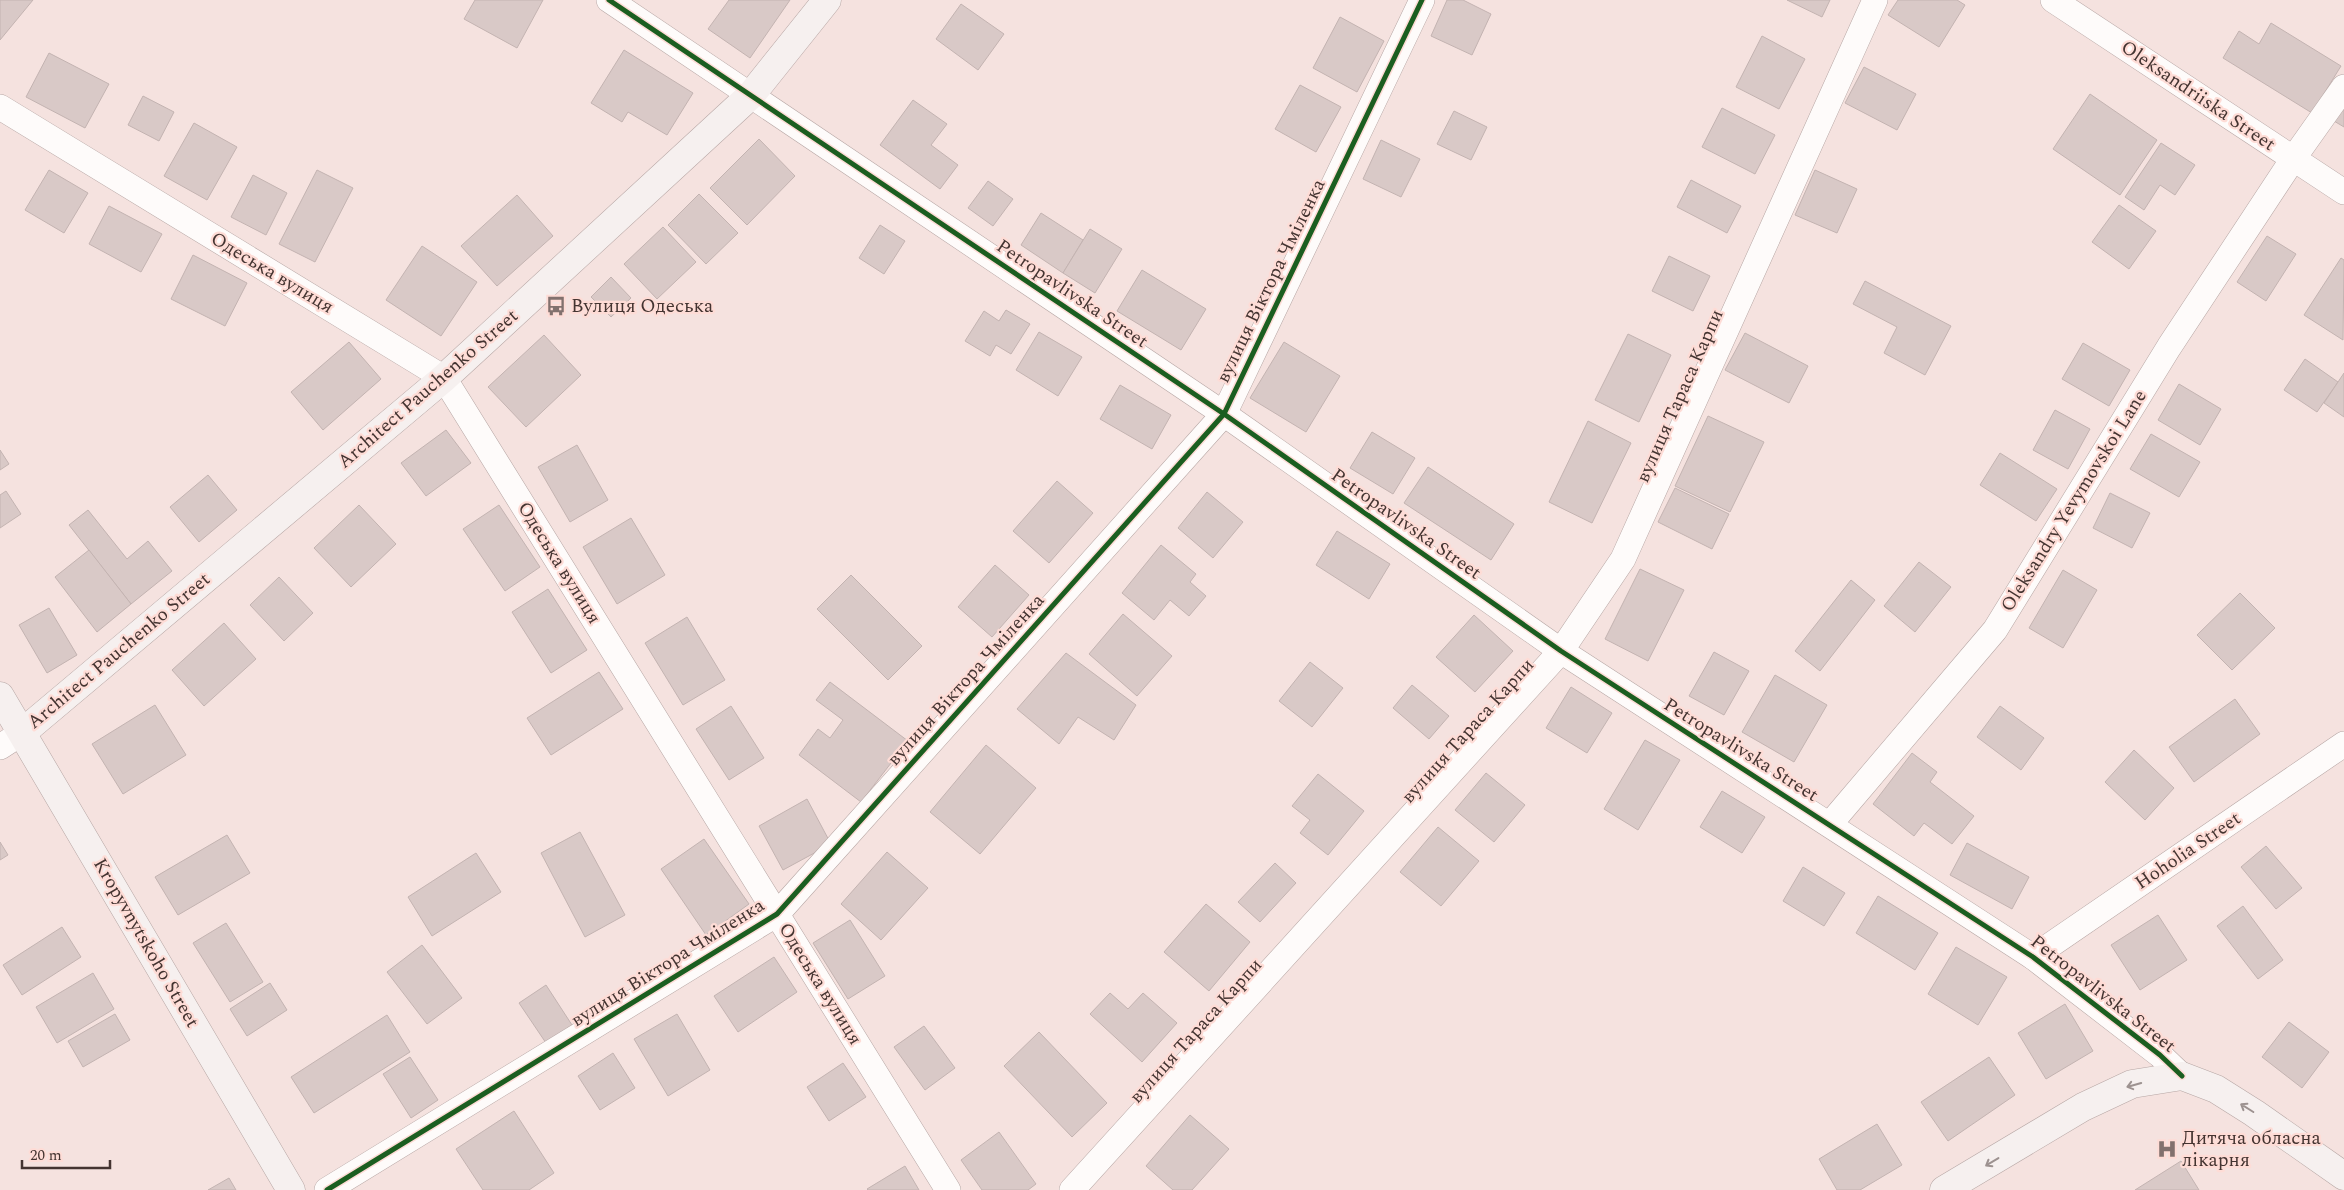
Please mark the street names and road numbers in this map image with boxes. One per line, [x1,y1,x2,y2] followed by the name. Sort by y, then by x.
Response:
[2115,33,2282,159] street label: Oleksandriiska Street
[1209,174,1333,388] street label: вулиця Віктора Чміленка
[205,225,339,321] street label: Одеська вулиця
[990,232,1154,356] street label: Petropavlivska Street
[331,302,525,476] street label: Architect Pauchenko Street
[1629,305,1731,487] street label: вулиця Тараса Карпи
[1994,384,2154,618] street label: Oleksandry Yevymovskoi Lane
[1325,461,1487,587] street label: Petropavlivska Street
[510,496,608,630] street label: Одеська вулиця
[21,565,217,737] street label: Architect Pauchenko Street
[880,587,1052,773] street label: вулиця Віктора Чміленка
[1395,652,1541,810] street label: вулиця Тараса Карпи
[1658,691,1824,810] street label: Petropavlivska Street
[2129,805,2247,897] street label: Hoholia Street
[85,853,207,1034] street label: Kropyvnytskoho Street
[566,891,771,1035] street label: вулиця Віктора Чміленка
[771,917,869,1051] street label: Одеська вулиця
[2024,928,2182,1060] street label: Petropavlivska Street
[1123,952,1269,1110] street label: вулиця Тараса Карпи

